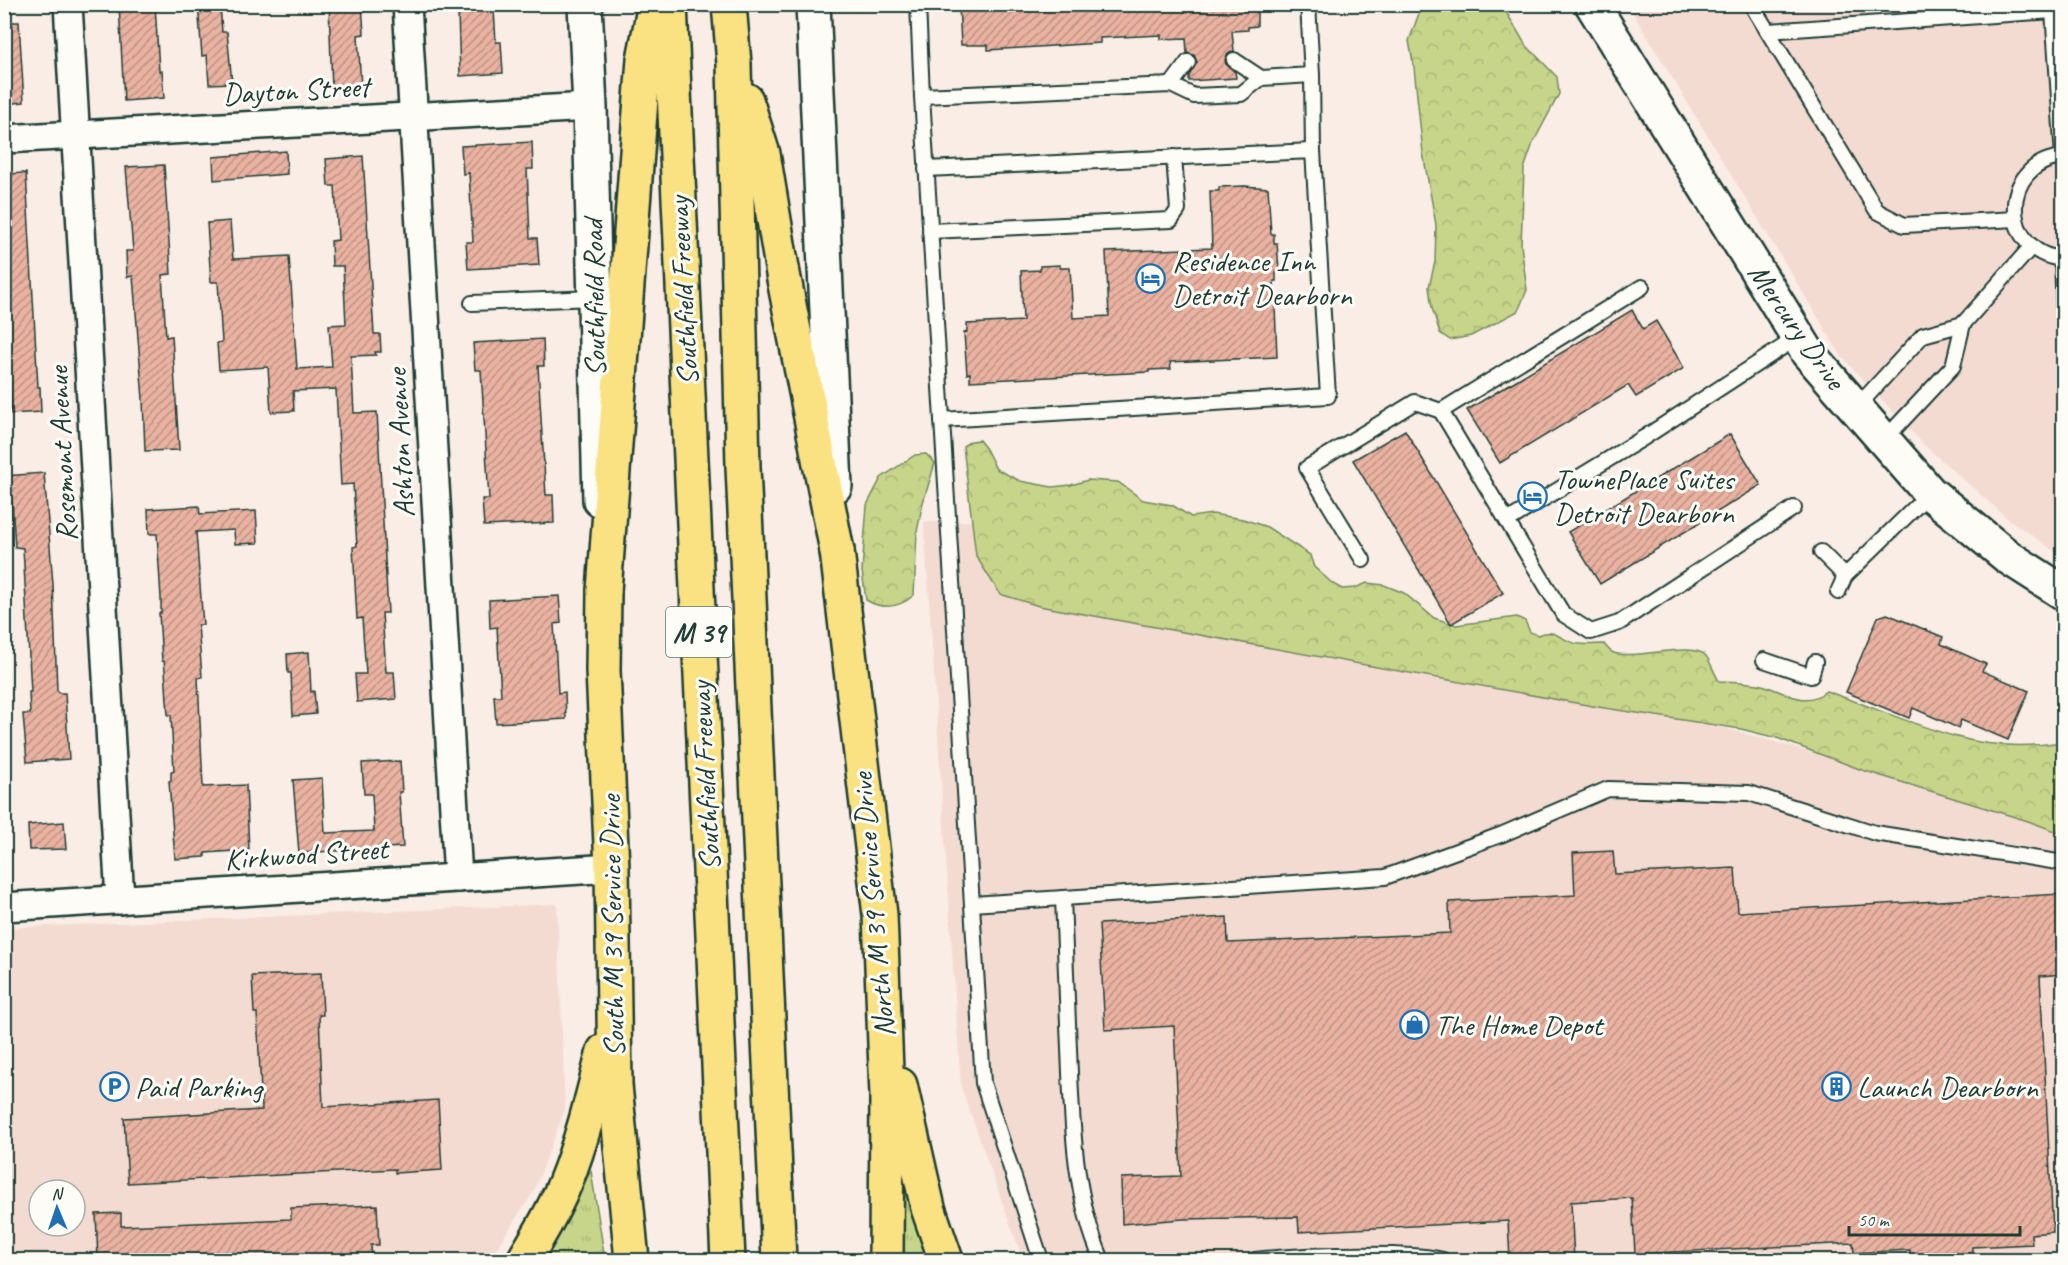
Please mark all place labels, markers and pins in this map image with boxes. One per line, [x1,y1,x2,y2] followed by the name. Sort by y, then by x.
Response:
[1172,242,1353,314] place label: Residence Inn Detroit Dearborn
[1135,262,1167,294] hotel icon: Residence Inn Detroit Dearborn
[1554,460,1736,532] place label: TownePlace Suites Detroit Dearborn
[1517,480,1549,512] hotel icon: TownePlace Suites Detroit Dearborn
[1435,1006,1605,1044] place label: The Home Depot
[1398,1009,1430,1041] shop icon: The Home Depot
[135,1068,264,1106] place label: Paid Parking
[1857,1068,2039,1106] place label: Launch Dearborn
[98,1071,130,1103] parking icon: Paid Parking
[1820,1071,1852,1103] building icon: Launch Dearborn

